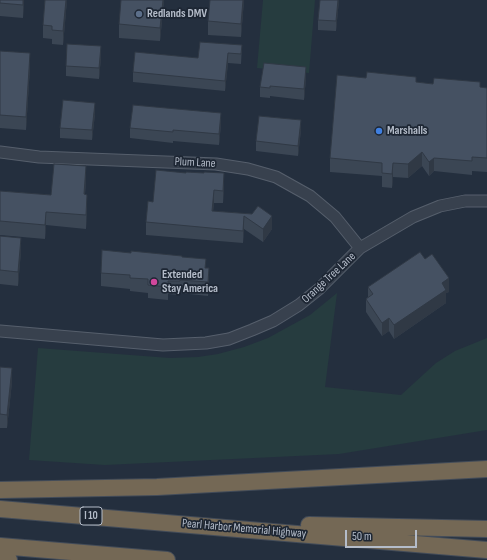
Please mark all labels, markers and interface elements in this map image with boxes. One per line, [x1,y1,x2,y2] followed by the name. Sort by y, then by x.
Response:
[147,7,207,21] place label: Redlands DMV
[134,9,144,19] marker: Redlands DMV
[387,124,427,138] place label: Marshalls
[374,126,384,136] marker: Marshalls
[174,155,216,171] street label: Plum Lane
[299,249,359,307] street label: Orange Tree Lane
[162,268,218,296] place label: Extended Stay America
[149,277,159,287] marker: Extended Stay America
[80,507,102,525] road number: I 10
[181,516,307,542] street label: Pearl Harbor Memorial Highway
[347,522,419,548] scale bar
[352,529,372,544] text: 50 m

